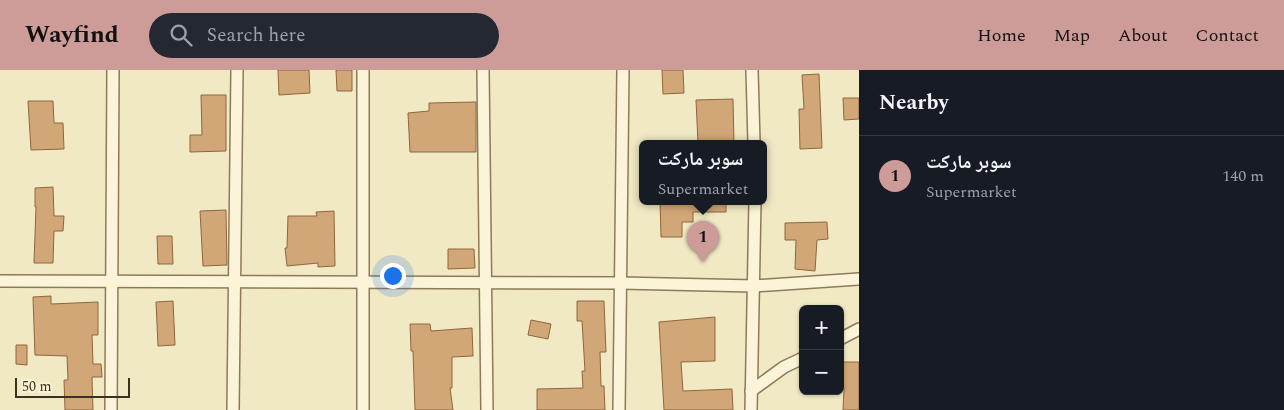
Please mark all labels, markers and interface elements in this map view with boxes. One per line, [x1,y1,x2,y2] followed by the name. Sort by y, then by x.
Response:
[149,13,499,58] search box
[25,17,119,53] text: Wayfind
[167,21,195,49] icon: search
[207,21,305,50] text: Search here
[977,22,1026,49] text: Home
[1054,22,1090,49] text: Map
[1118,22,1168,49] text: About
[1196,22,1259,49] text: Contact
[879,87,949,119] text: Nearby
[639,140,767,205] popup
[658,145,743,174] text: سوبر ماركت
[926,148,1012,177] text: سوبر ماركت
[891,164,899,188] text: 1
[1222,164,1264,188] text: 140 m
[658,177,748,201] text: Supermarket
[926,180,1017,204] text: Supermarket
[687,221,719,262] pin: 1
[380,263,406,289] your location
[799,305,844,395] map controls
[799,305,844,350] button: +
[799,350,844,395] button: −
[15,375,130,398] scale bar
[22,376,52,397] text: 50 m

